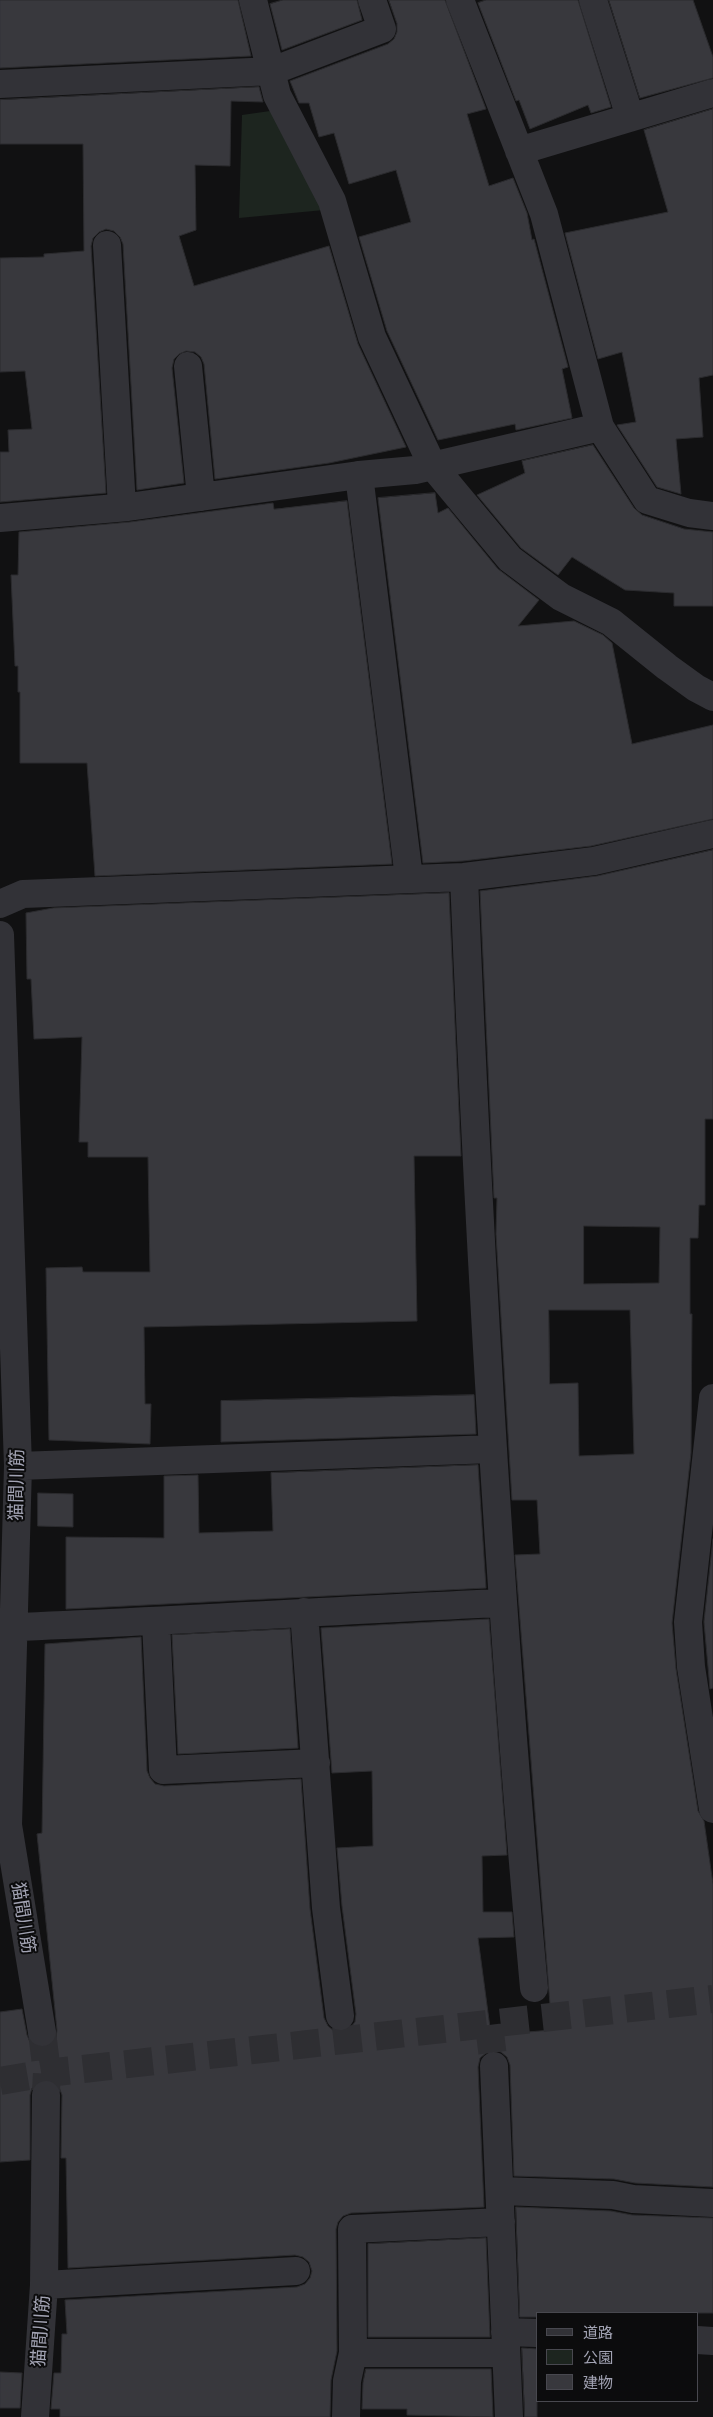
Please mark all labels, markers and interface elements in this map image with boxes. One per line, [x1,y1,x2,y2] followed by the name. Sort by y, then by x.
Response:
[6,1449,28,1521] street label: 猫間川筋
[7,1881,39,1955] street label: 猫間川筋
[28,2294,54,2368] street label: 猫間川筋
[536,2312,698,2402] legend
[583,2324,613,2342] text: 道路
[583,2349,613,2367] text: 公園
[583,2374,613,2392] text: 建物

